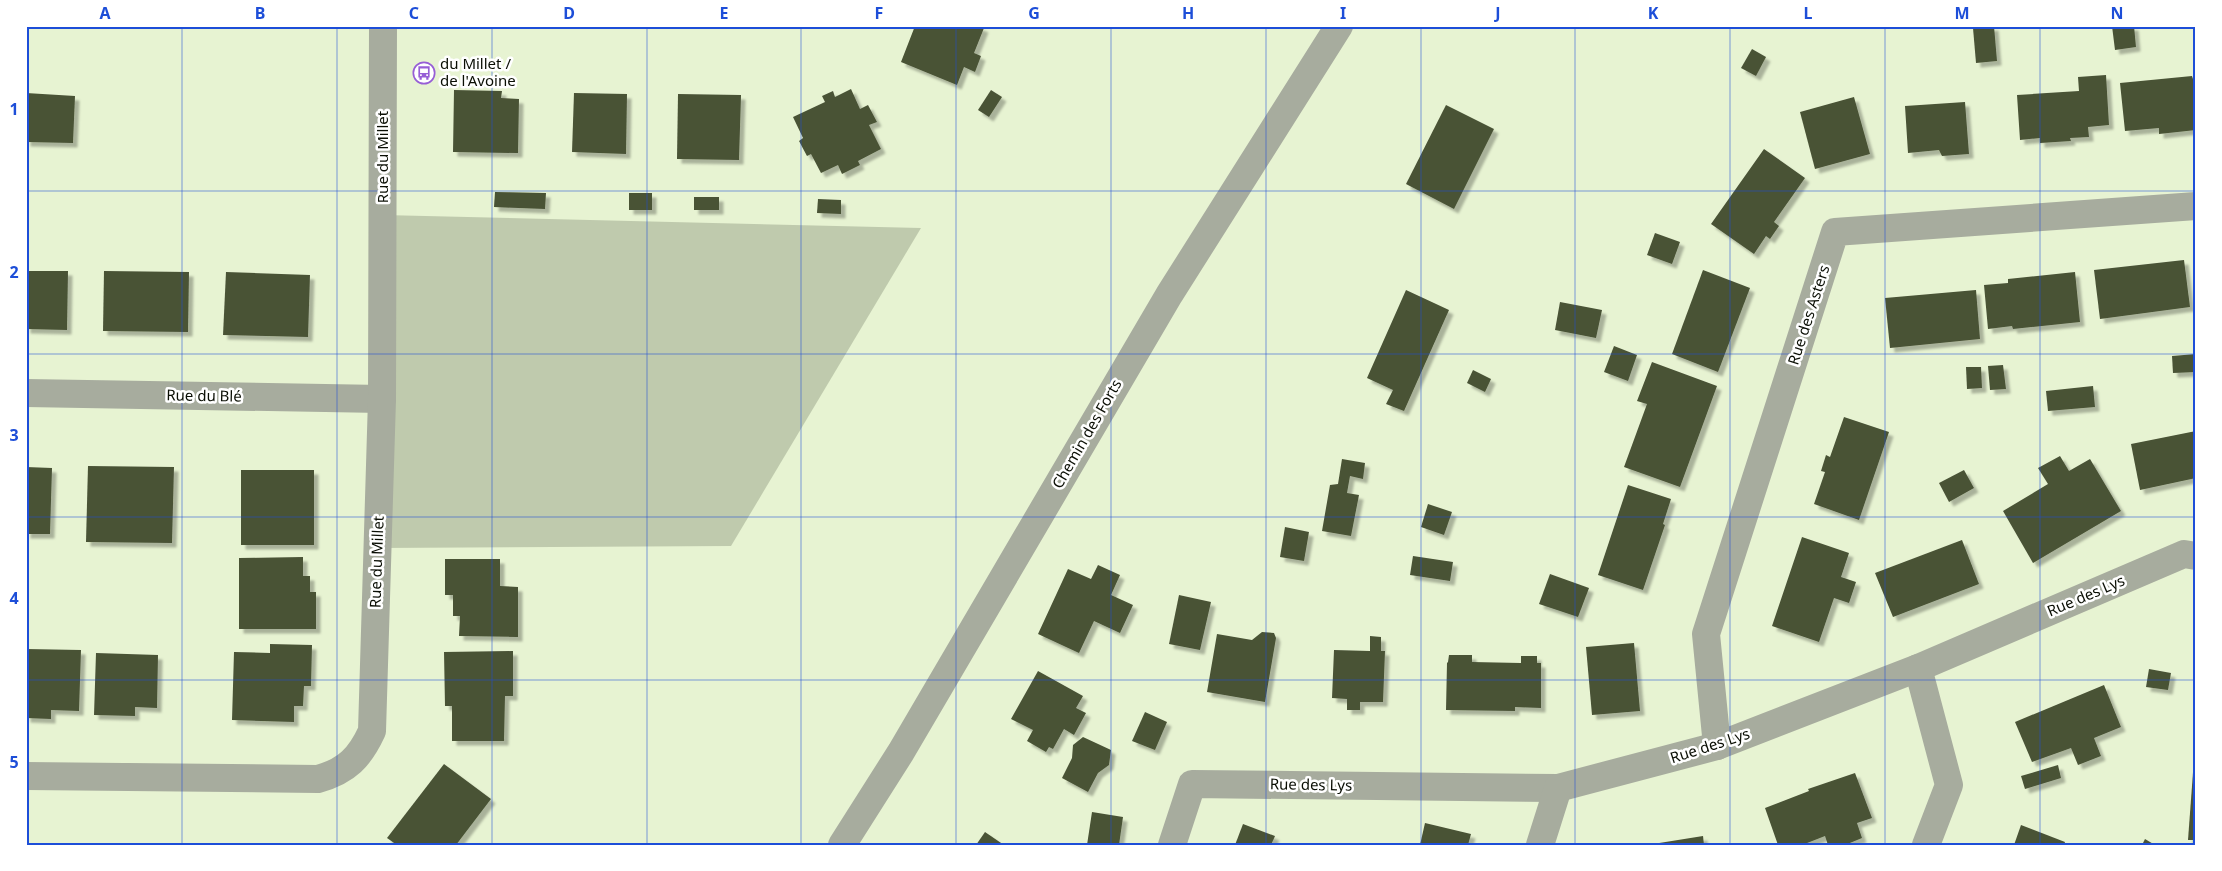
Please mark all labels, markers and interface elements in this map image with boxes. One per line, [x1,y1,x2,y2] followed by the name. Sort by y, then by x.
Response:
[99,2,111,24] text: A
[255,2,265,24] text: B
[409,2,419,24] text: C
[563,2,575,24] text: D
[720,2,729,24] text: E
[875,2,883,24] text: F
[1028,2,1040,24] text: G
[1182,2,1194,24] text: H
[1340,2,1346,24] text: I
[1493,2,1501,24] text: J
[1648,2,1659,24] text: K
[1804,2,1813,24] text: L
[1954,2,1970,24] text: M
[2110,2,2124,24] text: N
[440,53,516,90] place label: du Millet / de l'Avoine
[412,61,436,85] bus stop icon: du Millet / de l'Avoine
[9,98,19,120] text: 1
[372,110,392,203] street label: Rue du Millet
[9,261,19,283] text: 2
[1783,262,1834,367] street label: Rue des Asters
[1047,375,1125,492] street label: Chemin des Forts
[166,384,242,406] street label: Rue du Blé
[9,424,19,446] text: 3
[364,515,388,609] street label: Rue du Millet
[2044,570,2127,620] street label: Rue des Lys
[9,587,19,609] text: 4
[1667,723,1752,767] street label: Rue des Lys
[9,751,19,773] text: 5
[1270,773,1352,795] street label: Rue des Lys

